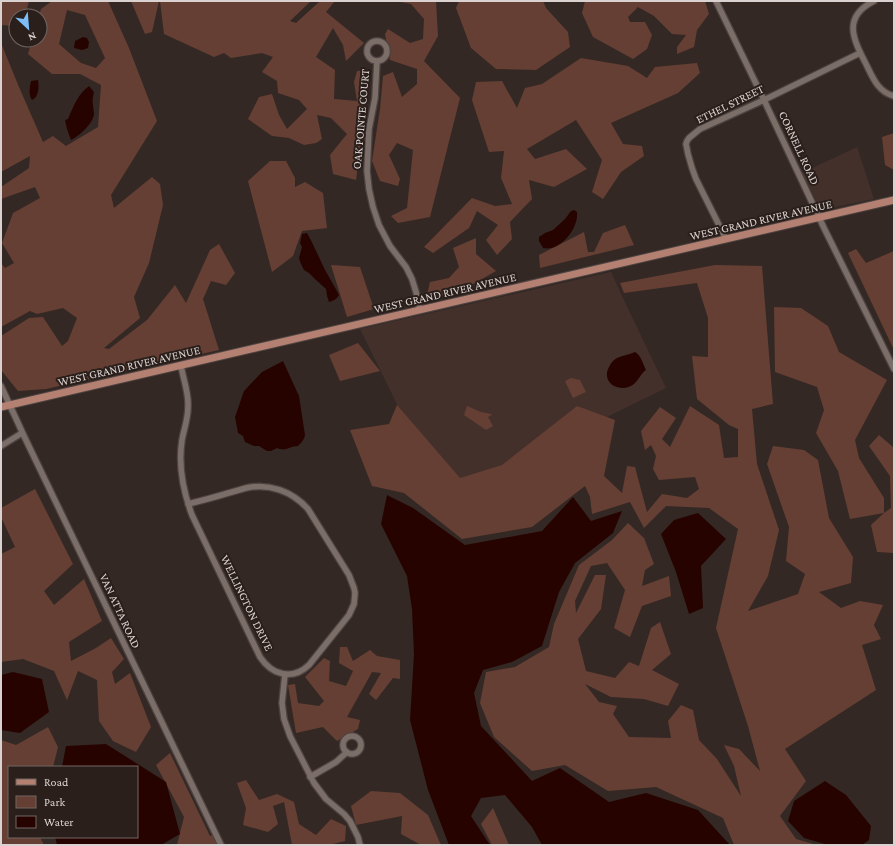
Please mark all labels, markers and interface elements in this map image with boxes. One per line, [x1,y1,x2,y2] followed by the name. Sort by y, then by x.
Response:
[8,8,48,48] north arrow
[26,30,38,44] text: N
[350,68,372,170] street label: OAK POINTE COURT
[694,81,767,127] street label: ETHEL STREET
[776,109,822,187] street label: CORNELL ROAD
[689,197,834,243] street label: WEST GRAND RIVER AVENUE
[373,270,518,316] street label: WEST GRAND RIVER AVENUE
[57,343,202,389] street label: WEST GRAND RIVER AVENUE
[218,553,276,654] street label: WELLINGTON DRIVE
[97,571,143,651] street label: VAN ATTA ROAD
[8,766,138,838] legend
[44,775,69,789] text: Road
[44,795,66,809] text: Park
[44,815,74,829] text: Water

